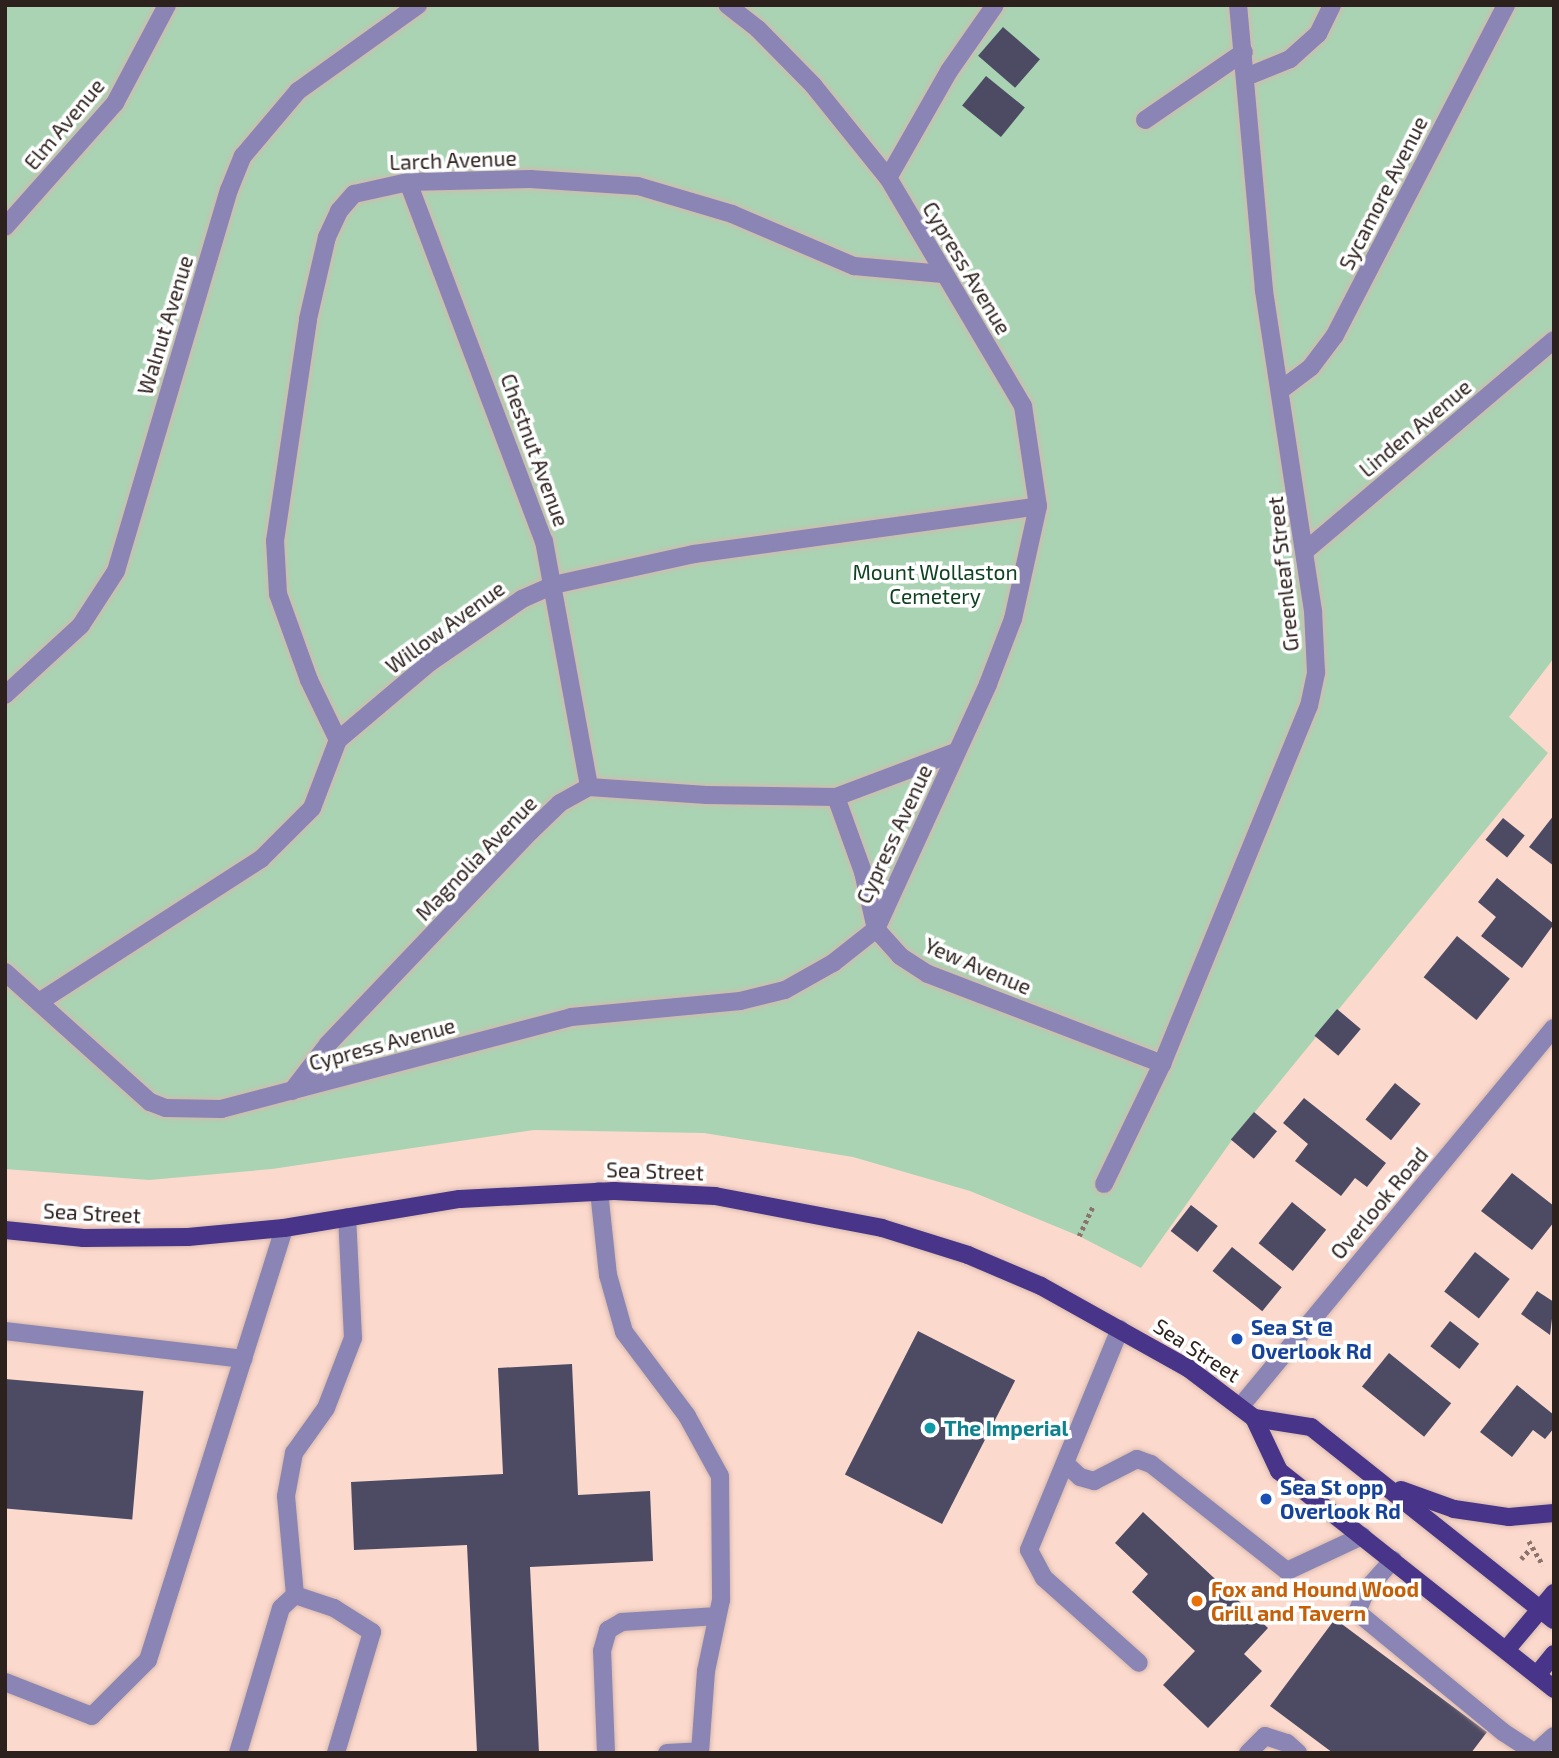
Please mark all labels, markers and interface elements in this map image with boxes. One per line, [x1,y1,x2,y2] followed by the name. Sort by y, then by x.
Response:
[19,73,109,175] street label: Elm Avenue
[1333,112,1433,274] street label: Sycamore Avenue
[389,145,517,175] street label: Larch Avenue
[917,197,1017,339] street label: Cypress Avenue
[132,252,198,398] street label: Walnut Avenue
[496,370,574,530] street label: Chestnut Avenue
[1354,374,1476,482] street label: Linden Avenue
[1262,495,1304,653] street label: Greenleaf Street
[852,559,1018,609] park label: Mount Wollaston Cemetery
[380,575,510,679] street label: Willow Avenue
[851,760,937,908] street label: Cypress Avenue
[410,790,542,926] street label: Magnolia Avenue
[921,932,1035,1000] street label: Yew Avenue
[306,1012,458,1076] street label: Cypress Avenue
[1325,1142,1433,1264] street label: Overlook Road
[606,1157,704,1185] street label: Sea Street
[43,1198,141,1228] street label: Sea Street
[1149,1313,1245,1387] street label: Sea Street
[1251,1314,1372,1364] place label: Sea St @ Overlook Rd
[1229,1331,1245,1347] marker: Sea St @ Overlook Rd
[944,1415,1068,1441] place label: The Imperial
[922,1420,938,1436] marker: The Imperial
[1280,1474,1401,1524] place label: Sea St opp Overlook Rd
[1258,1491,1274,1507] marker: Sea St opp Overlook Rd
[1211,1576,1419,1626] place label: Fox and Hound Wood Grill and Tavern
[1189,1593,1205,1609] marker: Fox and Hound Wood Grill and Tavern

